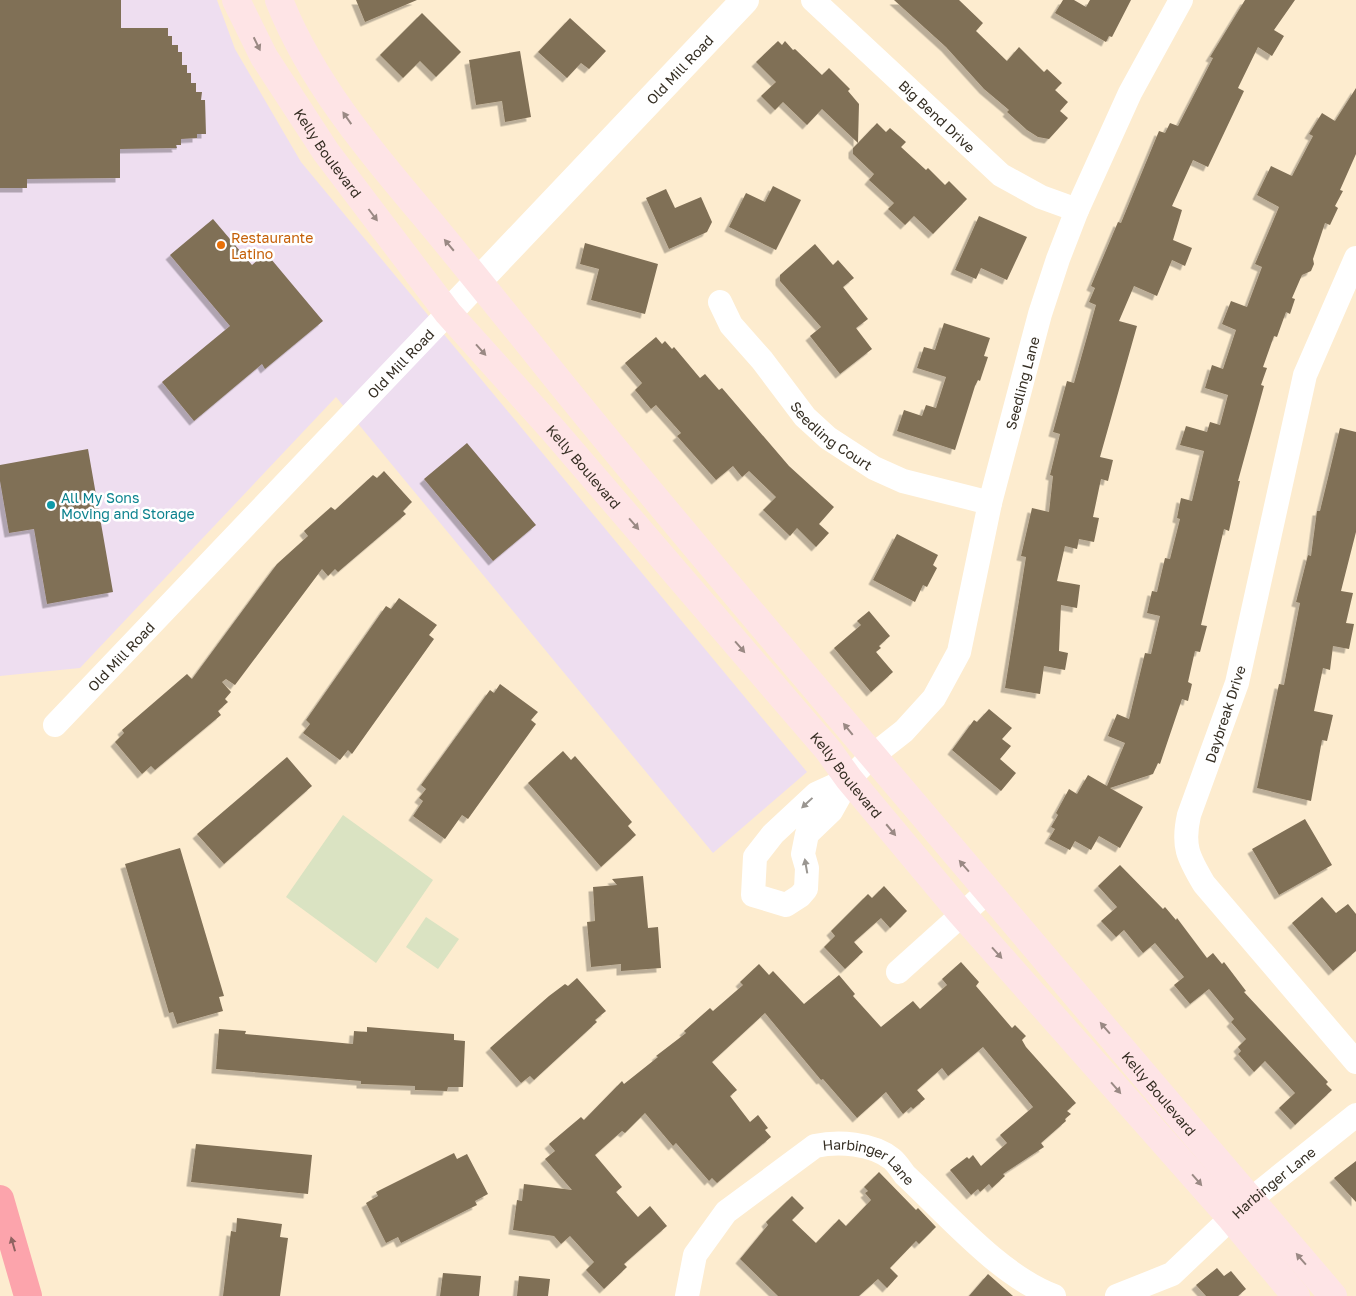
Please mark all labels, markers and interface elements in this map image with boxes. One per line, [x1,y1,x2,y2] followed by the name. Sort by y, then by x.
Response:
[642,31,716,108] street label: Old Mill Road
[254,37,262,51] one-way arrow
[896,76,979,156] street label: Big Bend Drive
[291,105,366,201] street label: Kelly Boulevard
[342,111,352,125] one-way arrow
[368,208,379,221] one-way arrow
[231,229,313,262] place label: Restaurante Latino
[443,238,454,251] one-way arrow
[215,239,227,251] marker: Restaurante Latino
[363,325,437,401] street label: Old Mill Road
[1001,335,1042,431] street label: Seedling Lane
[475,343,486,356] one-way arrow
[787,398,876,473] street label: Seedling Court
[543,421,625,512] street label: Kelly Boulevard
[61,489,195,522] place label: All My Sons Moving and Storage
[45,499,57,511] marker: All My Sons Moving and Storage
[628,518,640,530] one-way arrow
[84,618,158,694] street label: Old Mill Road
[734,641,746,653] one-way arrow
[1201,663,1249,765] street label: Daybreak Drive
[842,723,854,735] one-way arrow
[807,728,886,821] street label: Kelly Boulevard
[801,797,813,809] one-way arrow
[886,823,897,836] one-way arrow
[801,857,809,873] one-way arrow
[959,859,970,872] one-way arrow
[991,947,1002,960] one-way arrow
[1100,1022,1111,1035] one-way arrow
[1119,1048,1200,1139] street label: Kelly Boulevard
[1110,1082,1121,1094] one-way arrow
[822,1135,918,1188] street label: Harbinger Lane
[1228,1143,1319,1222] street label: Harbinger Lane
[1191,1174,1202,1186] one-way arrow
[9,1237,17,1252] one-way arrow
[1296,1253,1307,1265] one-way arrow

